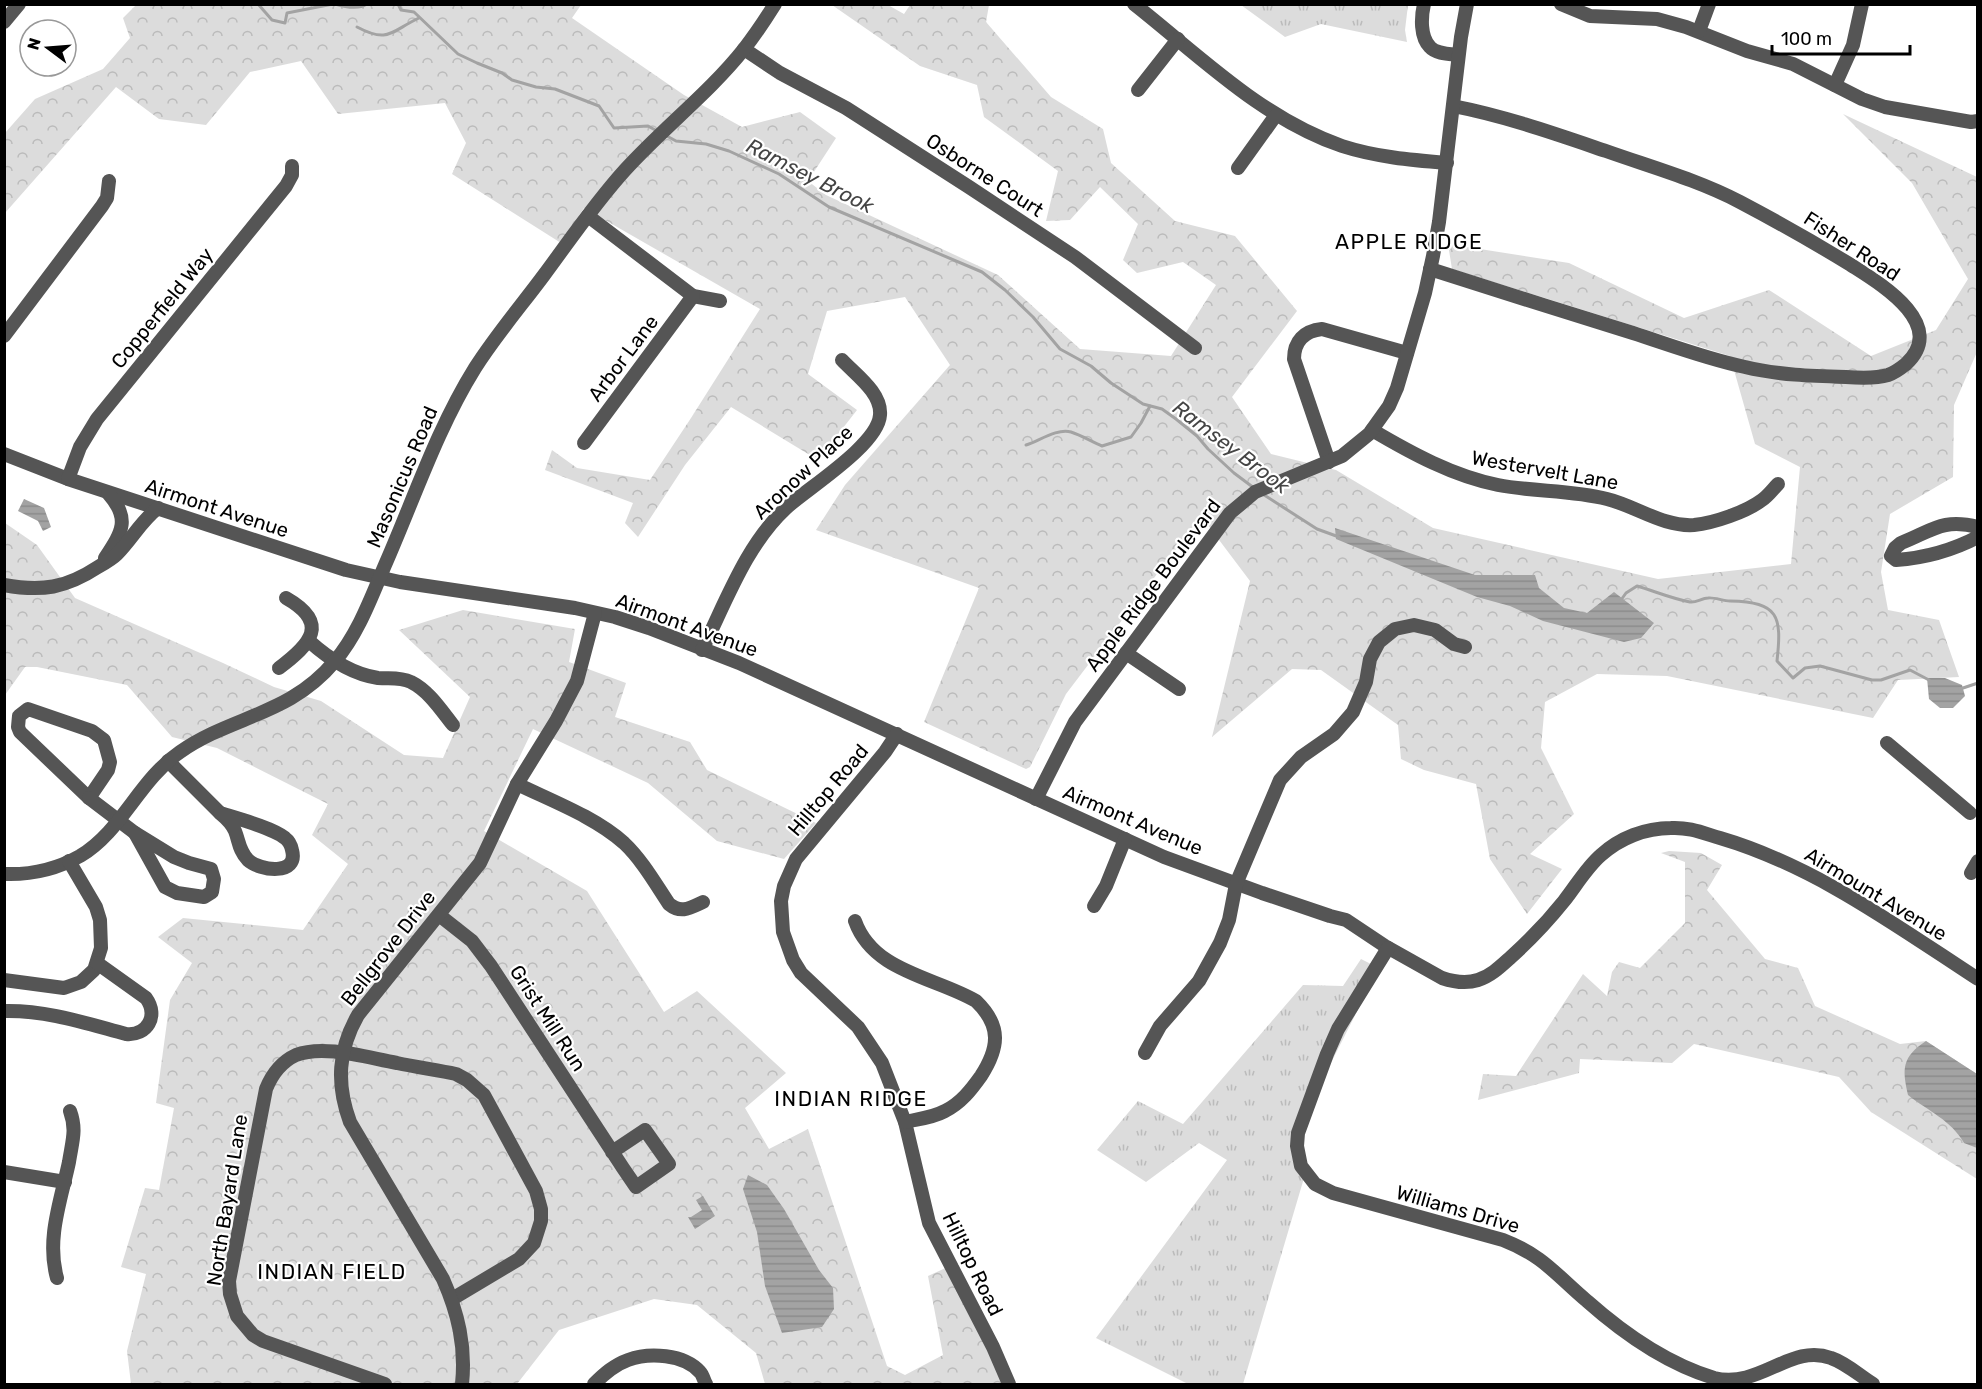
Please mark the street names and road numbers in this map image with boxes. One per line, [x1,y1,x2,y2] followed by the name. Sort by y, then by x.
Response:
[922,128,1048,222] street label: Osborne Court
[1800,206,1904,286] street label: Fisher Road
[106,243,218,373] street label: Copperfield Way
[583,310,663,406] street label: Arbor Lane
[361,403,443,551] street label: Masonicus Road
[748,420,858,524] street label: Aronow Place
[1470,445,1620,495] street label: Westervelt Lane
[142,474,292,542] street label: Airmont Avenue
[1080,494,1226,676] street label: Apple Ridge Boulevard
[613,588,761,662] street label: Airmont Avenue
[783,739,873,841] street label: Hilltop Road
[1060,780,1206,860] street label: Airmont Avenue
[1801,842,1951,946] street label: Airmount Avenue
[336,886,440,1010] street label: Bellgrove Drive
[505,960,591,1076] street label: Grist Mill Run
[202,1112,252,1288] street label: North Bayard Lane
[1393,1180,1523,1238] street label: Williams Drive
[938,1208,1008,1320] street label: Hilltop Road

